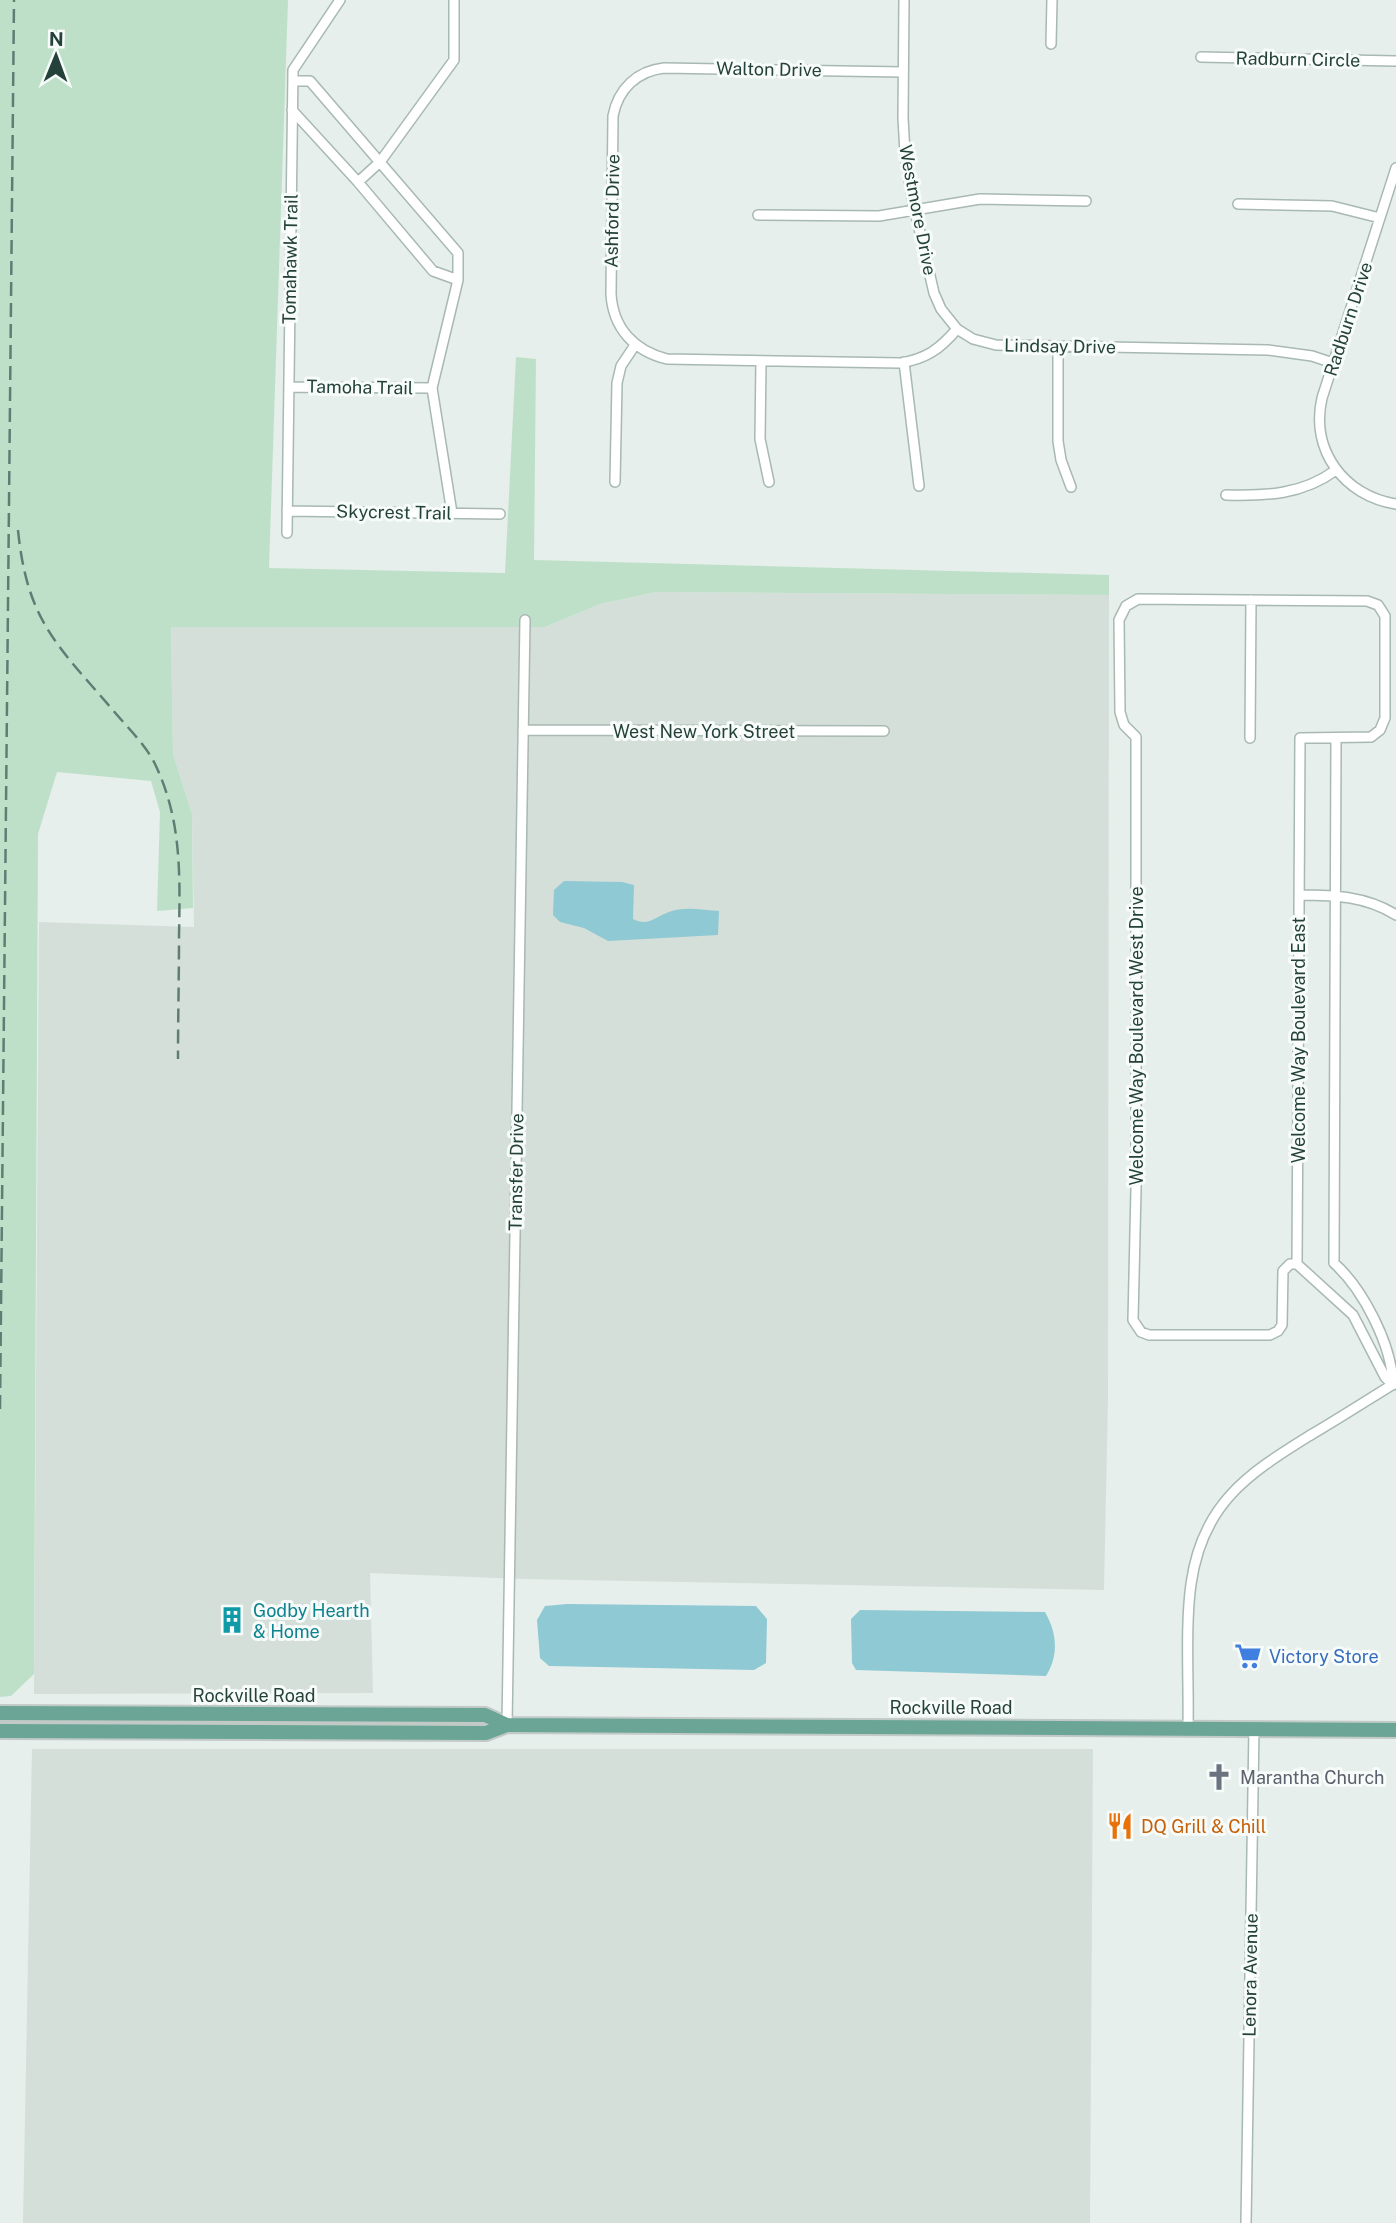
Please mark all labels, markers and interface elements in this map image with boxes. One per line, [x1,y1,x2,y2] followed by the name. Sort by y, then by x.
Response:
[21,21,91,91] north arrow
[49,28,64,50] text: N
[1236,47,1360,71] street label: Radburn Circle
[716,58,822,80] street label: Walton Drive
[895,143,941,277] street label: Westmore Drive
[601,154,623,268] street label: Ashford Drive
[278,194,302,324] street label: Tomahawk Trail
[1320,259,1376,379] street label: Radburn Drive
[1004,335,1116,357] street label: Lindsay Drive
[306,376,414,398] street label: Tamoha Trail
[336,500,452,524] street label: Skycrest Trail
[613,721,795,742] street label: West New York Street
[1126,886,1147,1186] street label: Welcome Way Boulevard West Drive
[1288,917,1309,1163] street label: Welcome Way Boulevard East
[504,1113,528,1231] street label: Transfer Drive
[253,1600,370,1642] place label: Godby Hearth & Home
[217,1605,247,1635] building icon: Godby Hearth & Home
[1233,1641,1263,1671] supermarket icon: Victory Store
[1269,1646,1379,1667] place label: Victory Store
[193,1685,316,1706] street label: Rockville Road
[890,1697,1013,1718] street label: Rockville Road
[1204,1762,1234,1792] church icon: Marantha Church
[1240,1767,1384,1788] place label: Marantha Church
[1105,1811,1135,1841] restaurant icon: DQ Grill & Chill
[1141,1816,1266,1837] place label: DQ Grill & Chill
[1238,1913,1262,2037] street label: Lenora Avenue

